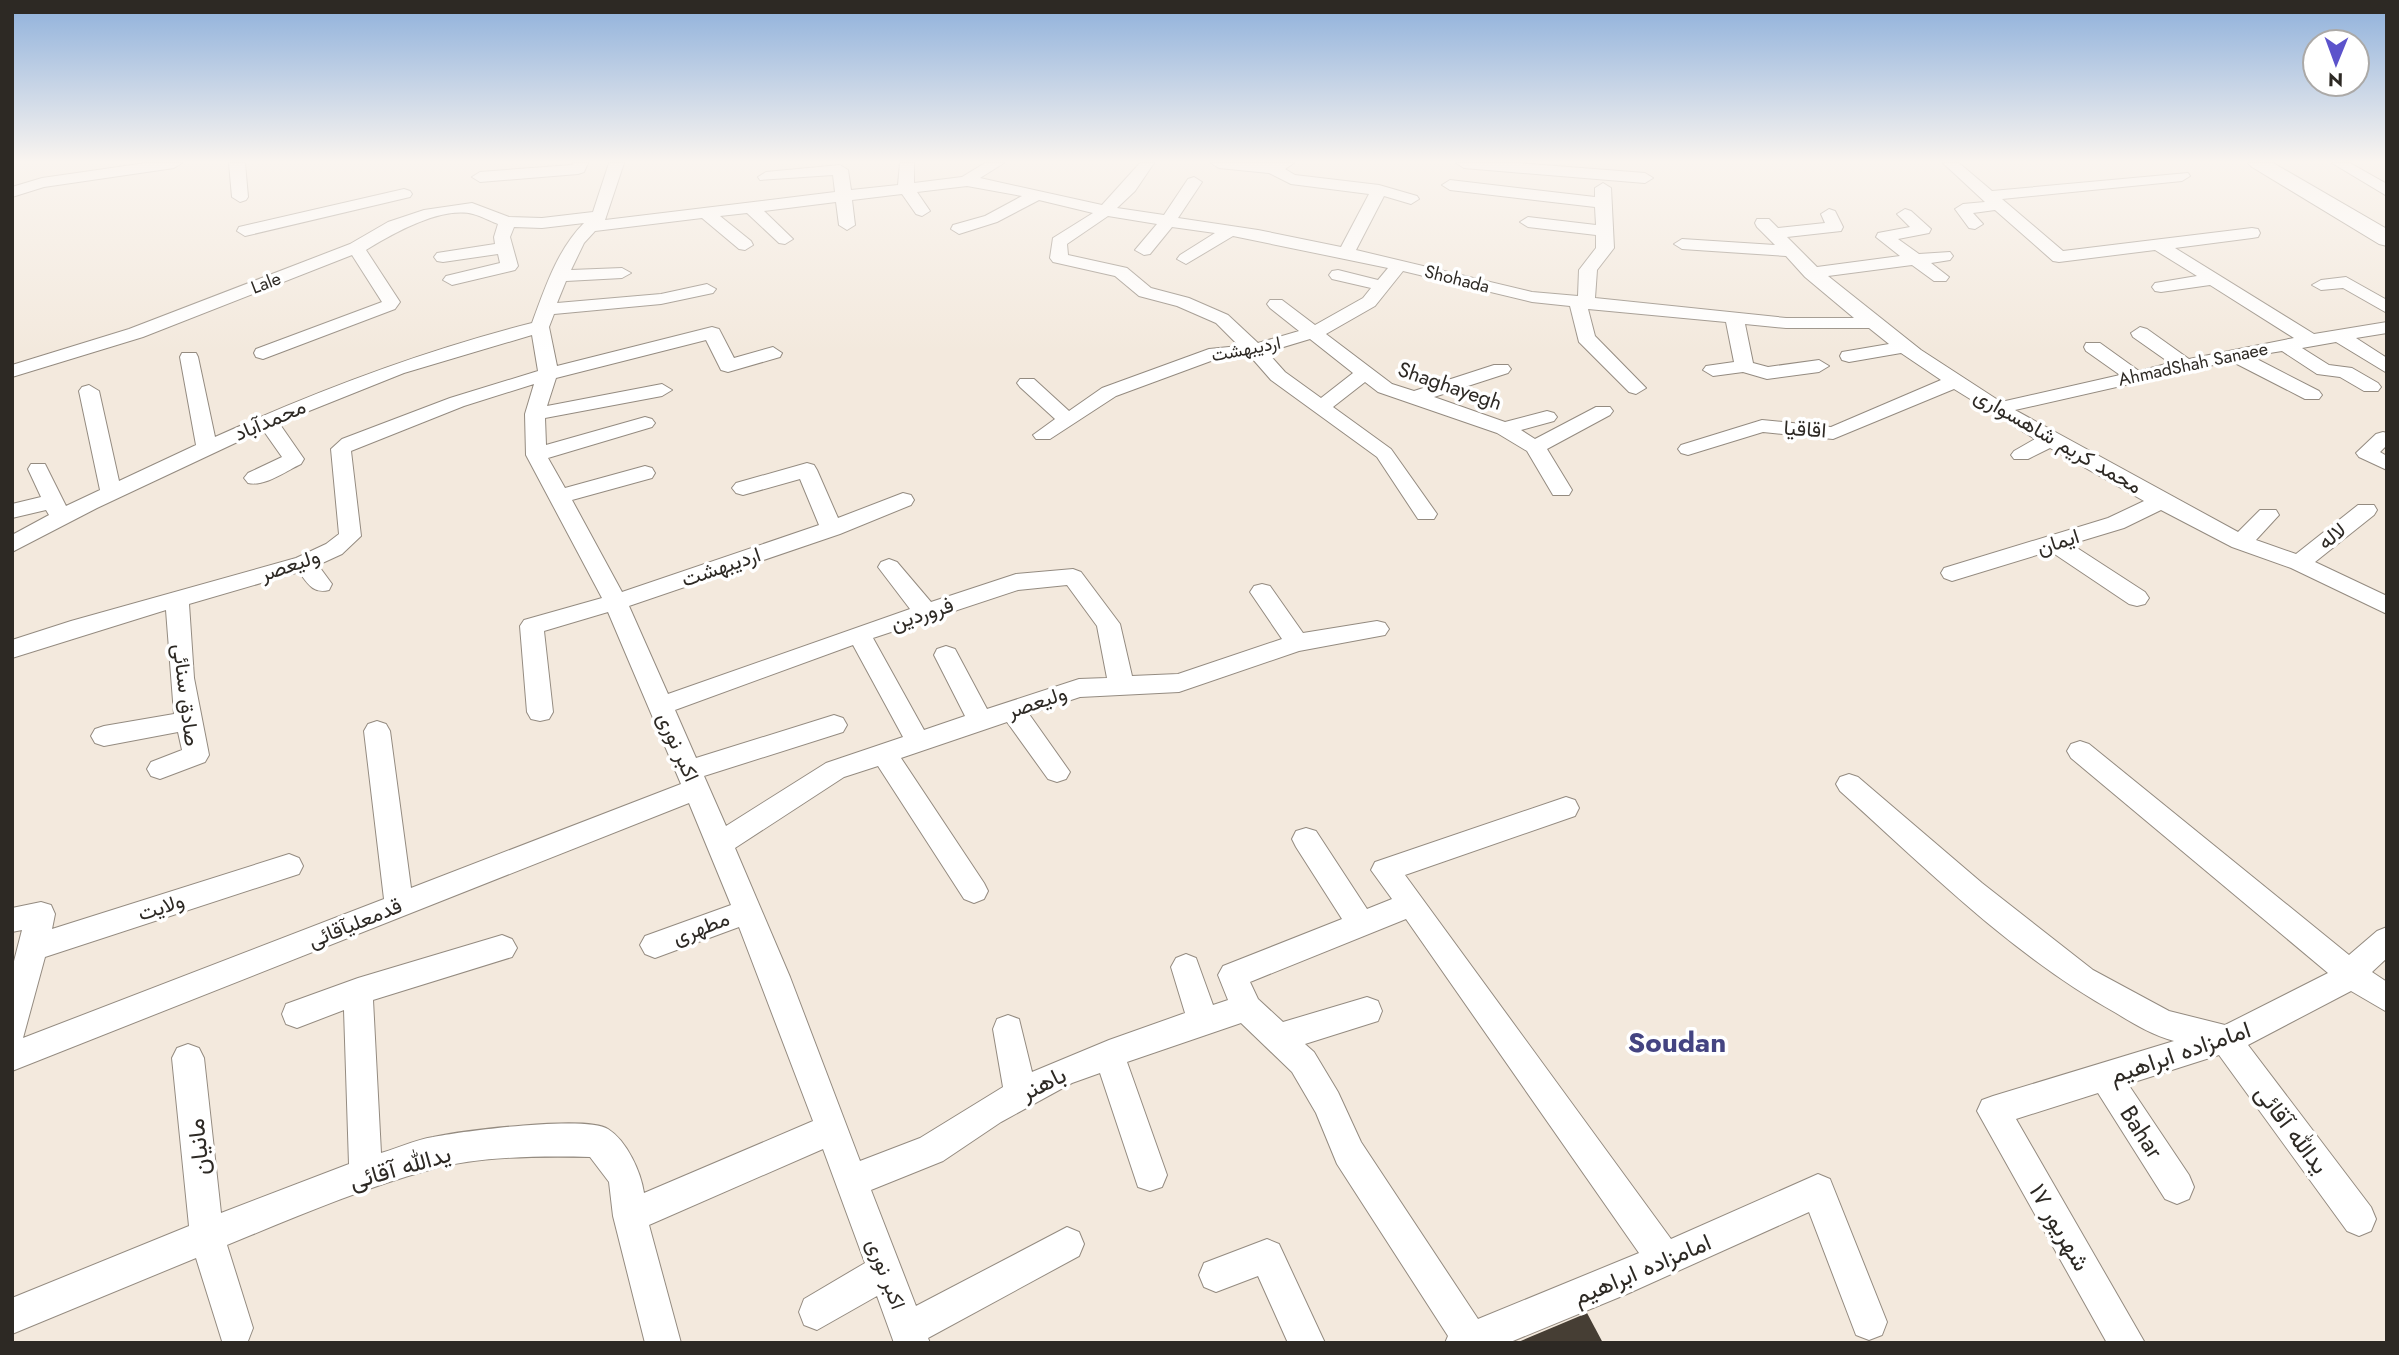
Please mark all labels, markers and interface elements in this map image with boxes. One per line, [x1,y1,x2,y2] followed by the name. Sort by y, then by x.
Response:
[2301,28,2371,98] north arrow
[2328,66,2343,93] text: N
[1422,258,1492,300] street label: Shohada
[247,265,285,301] street label: Lale
[1209,330,1283,368] street label: اردیبهشت
[2116,335,2270,393] street label: AhmadShah Sanaee
[1394,354,1506,418] street label: Shaghayegh
[1969,381,2147,501] street label: محمد کریم شاهسواری
[229,391,311,449] street label: محمدآباد
[1783,413,1827,445] street label: اقاقیا
[2311,515,2353,557] street label: لاله
[2033,521,2083,563] street label: ایمان
[677,539,765,595] street label: اردیبهشت
[255,541,324,589] street label: ولیعصر
[887,590,957,638] street label: فروردین
[165,642,207,748] street label: صادق سنائی
[1002,678,1071,726] street label: ولیعصر
[649,707,707,787] street label: اکبر نوری
[134,885,188,929] street label: ولایت
[304,891,406,955] street label: قدمعلیآقائی
[668,903,734,953] street label: مطهری
[2105,1012,2255,1092] street label: امامزاده ابراهیم
[1628,1022,1726,1063] district label: Soudan
[1013,1057,1072,1110] street label: باهنر
[2247,1077,2337,1181] street label: یدالله آقائی
[2112,1098,2173,1166] street label: Bahar
[178,1117,218,1177] street label: مانیان
[345,1136,455,1198] street label: یدالله آقائی
[2021,1177,2099,1277] street label: ۱۷ شهریور
[1568,1224,1716,1314] street label: امامزاده ابراهیم
[859,1234,913,1314] street label: اکبر نوری

